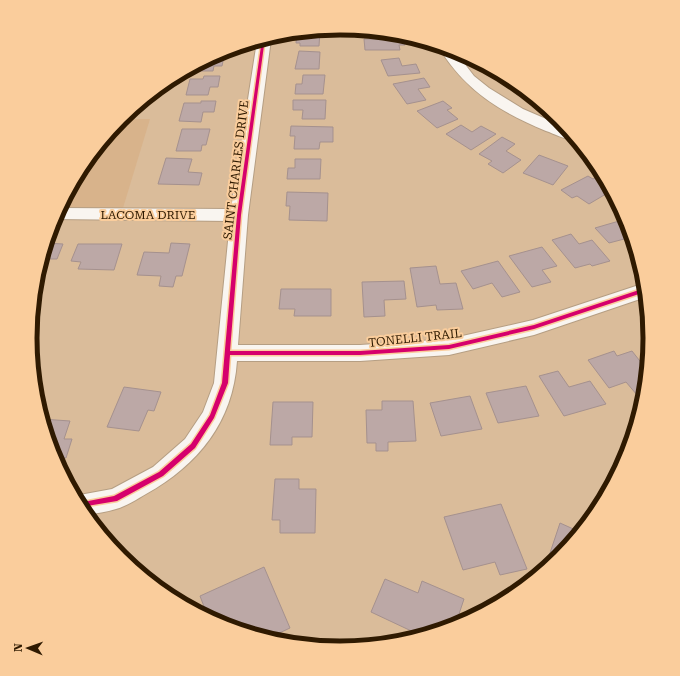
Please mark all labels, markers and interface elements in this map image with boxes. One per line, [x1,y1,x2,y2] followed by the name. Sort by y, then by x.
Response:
[221,100,251,240] street label: SAINT CHARLES DRIVE
[101,208,195,222] street label: LACOMA DRIVE
[368,326,462,350] street label: TONELLI TRAIL
[8,628,48,668] north arrow
[12,643,25,652] text: N

